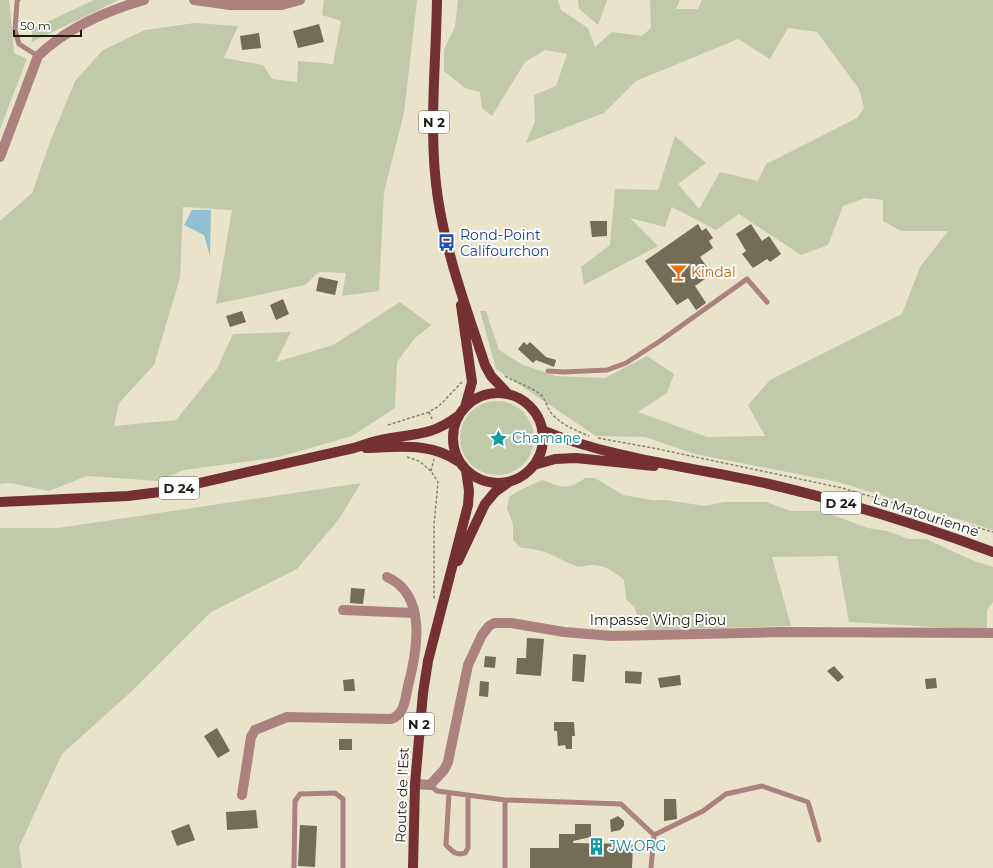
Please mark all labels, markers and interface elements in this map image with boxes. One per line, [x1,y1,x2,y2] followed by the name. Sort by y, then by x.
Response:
[14,12,81,38] scale bar
[20,18,51,33] text: 50 m
[419,111,449,133] road number: N 2
[460,226,549,260] place label: Rond-Point Califourchon
[437,233,457,253] bus stop icon: Rond-Point Califourchon
[668,262,688,282] bar icon: Kindal
[691,263,736,281] place label: Kindal
[489,428,509,448] place icon: Chamane
[512,429,581,447] place label: Chamane
[159,477,199,499] road number: D 24
[871,489,981,541] street label: La Matourienne
[821,492,861,514] road number: D 24
[590,611,726,629] street label: Impasse Wing Piou
[404,713,434,735] road number: N 2
[391,746,413,843] street label: Route de l'Est
[586,836,606,856] building icon: JW.ORG
[608,837,666,855] place label: JW.ORG

